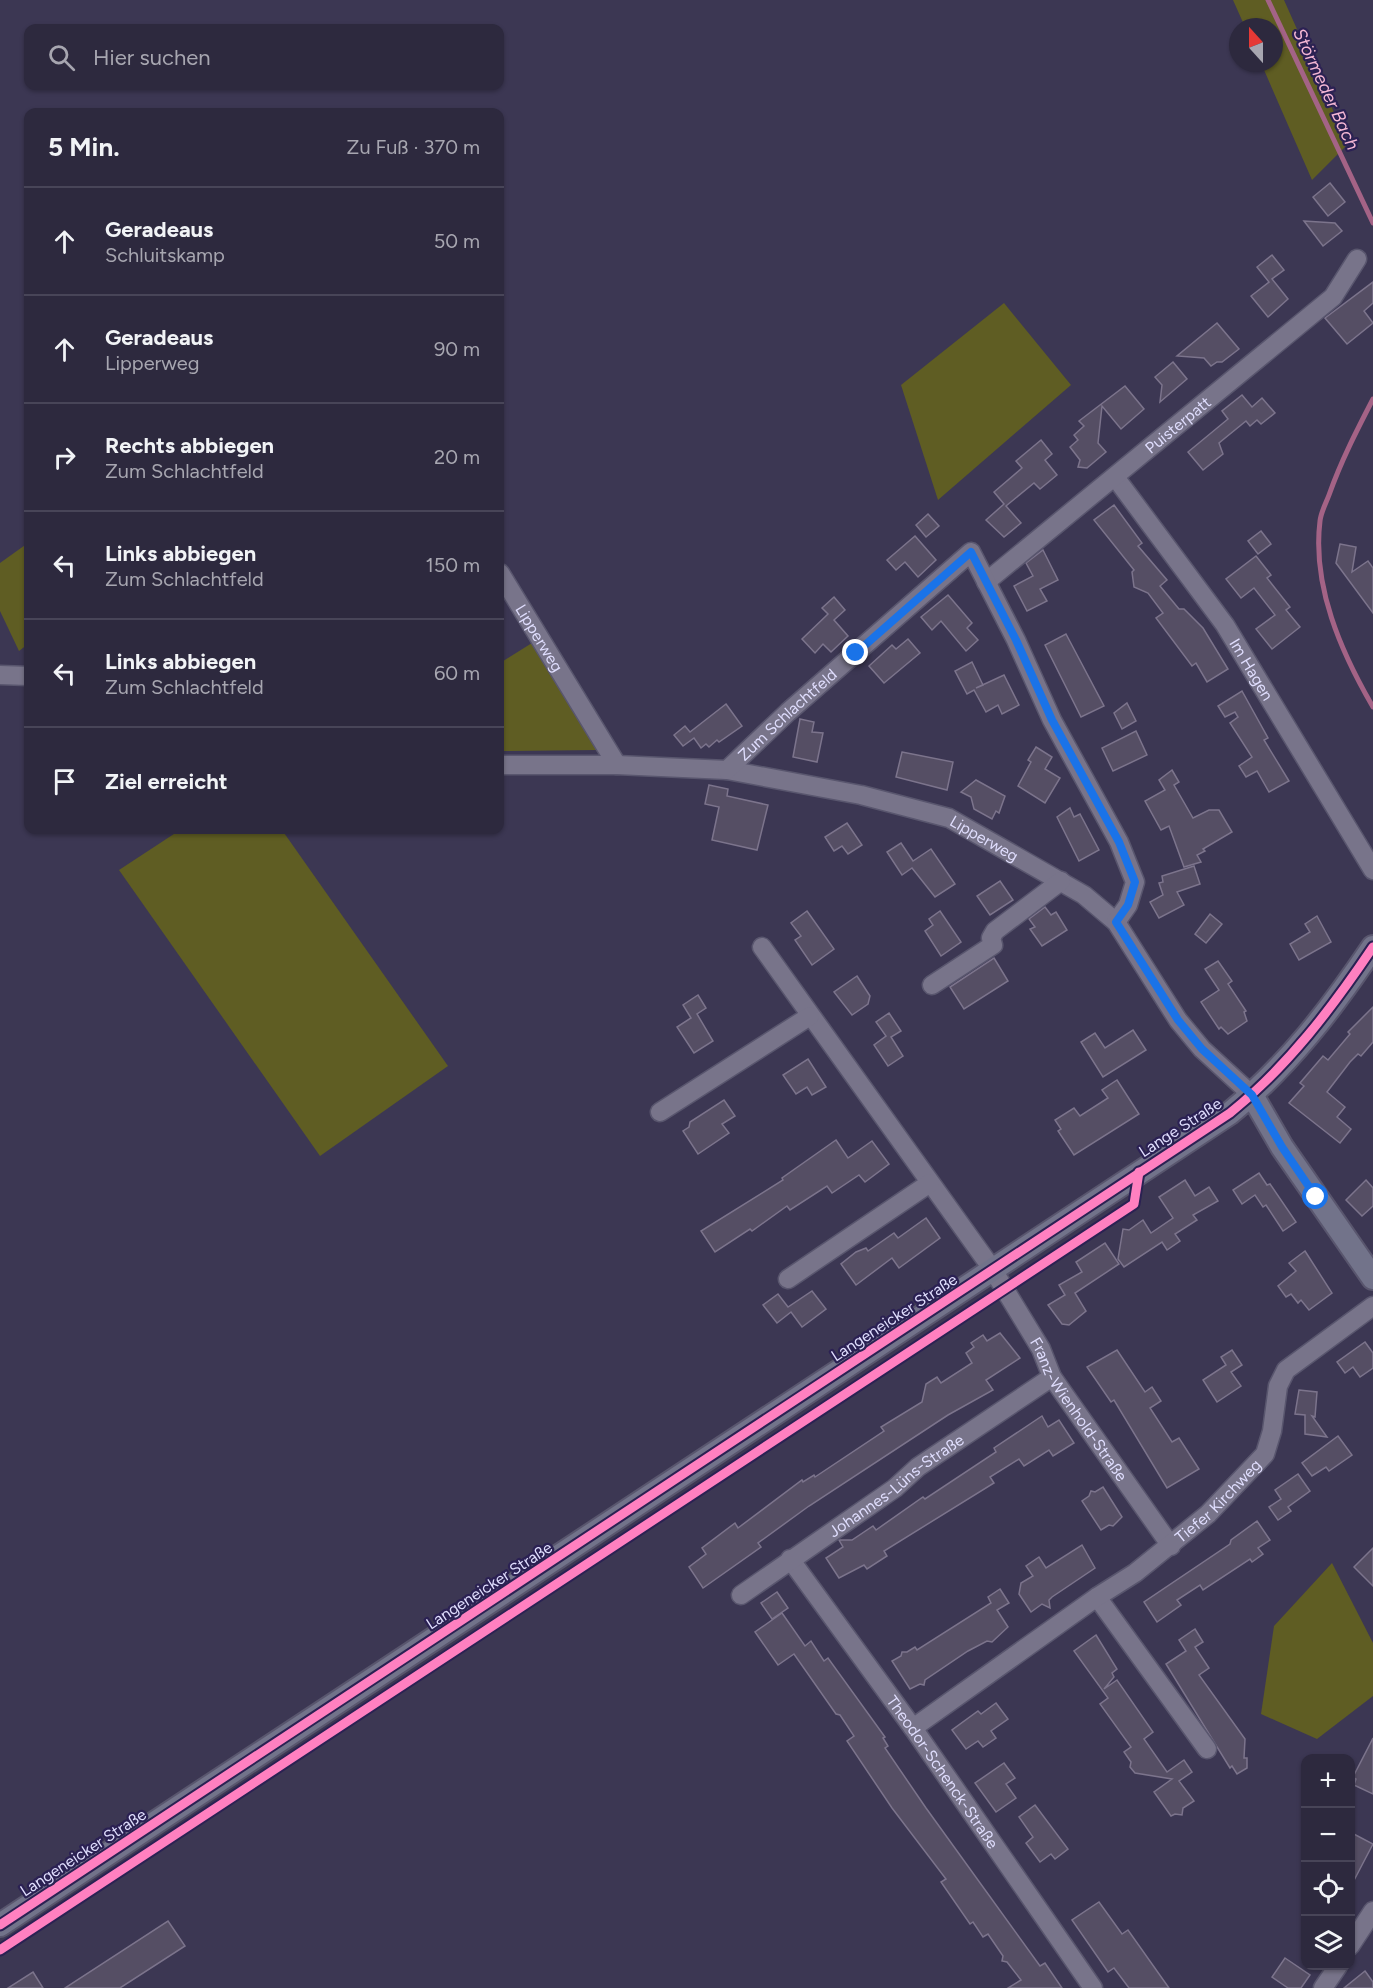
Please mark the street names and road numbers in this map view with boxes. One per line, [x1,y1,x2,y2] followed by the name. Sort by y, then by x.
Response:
[1141,392,1215,457] street label: Puisterpatt
[511,601,567,675] street label: Lipperweg
[1225,635,1277,704] street label: Im Hagen
[734,665,841,765] street label: Zum Schlachtfeld
[946,812,1022,866] street label: Lipperweg
[1135,1094,1225,1161] street label: Lange Straße
[828,1269,961,1365] street label: Langeneicker Straße
[1026,1334,1132,1485] street label: Franz-Wienhold-Straße
[825,1430,968,1541] street label: Johannes-Lüns-Straße
[1171,1455,1265,1547] street label: Tiefer Kirchweg
[423,1537,556,1633] street label: Langeneicker Straße
[883,1692,1003,1852] street label: Theodor-Schenck-Straße
[17,1804,150,1900] street label: Langeneicker Straße

